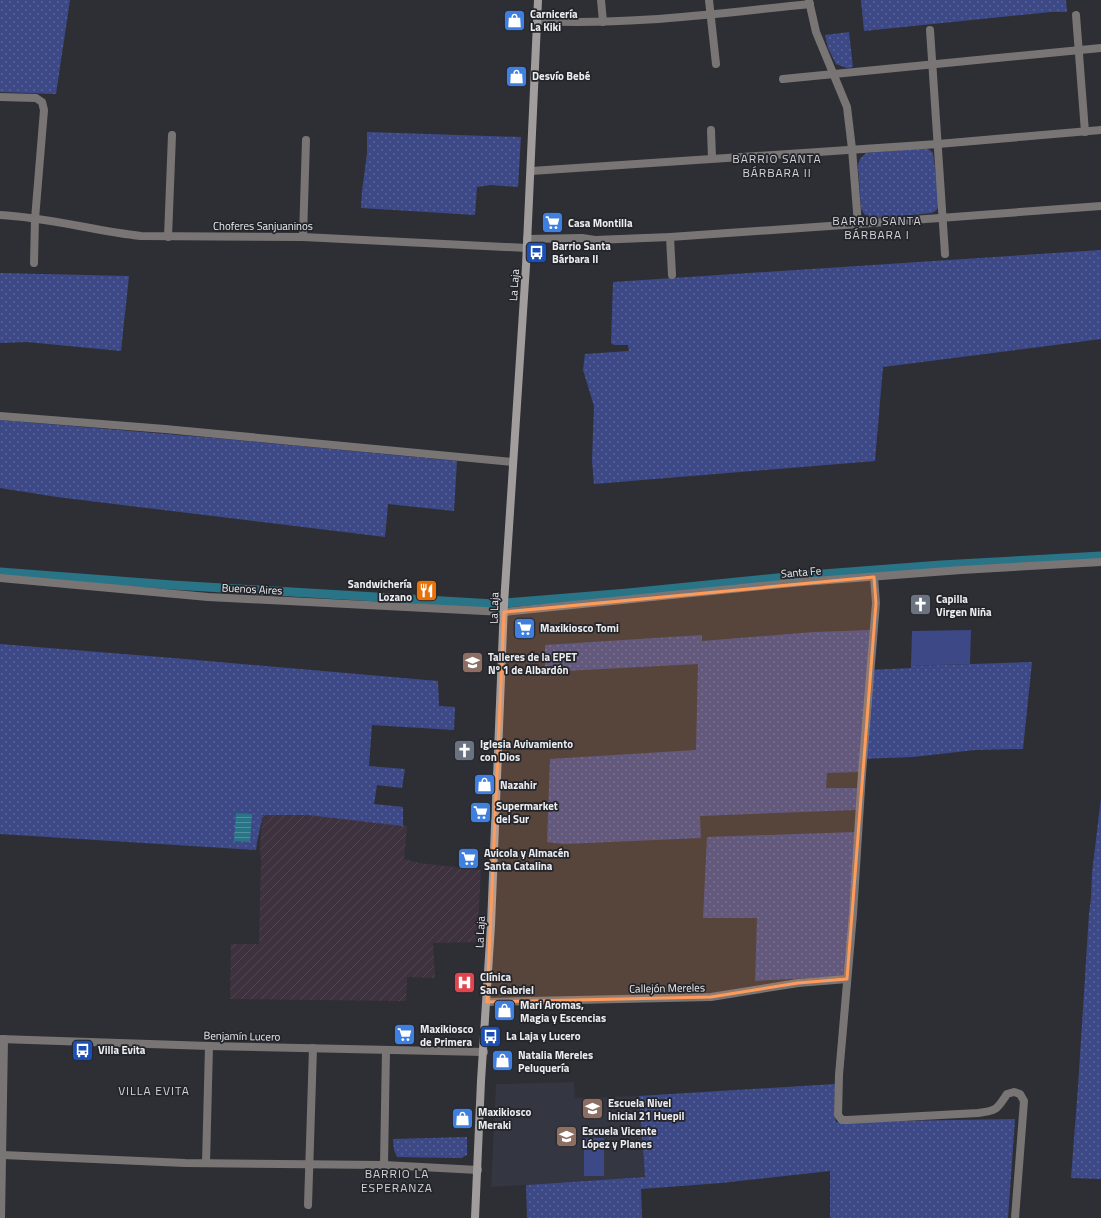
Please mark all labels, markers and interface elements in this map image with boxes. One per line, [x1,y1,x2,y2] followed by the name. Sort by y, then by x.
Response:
[530,6,578,35] place label: Carnicería La Kiki
[502,7,528,33] shop icon: Carnicería La Kiki
[503,63,529,89] shop icon: Desvío Bebé
[532,68,591,84] place label: Desvío Bebé
[732,149,822,182] district label: BARRIO SANTA BÁRBARA II
[539,210,565,236] supermarket icon: Casa Montilla
[832,211,922,244] district label: BARRIO SANTA BÁRBARA I
[568,215,633,231] place label: Casa Montilla
[213,218,313,234] street label: Choferes Sanjuaninos
[552,238,611,267] place label: Barrio Santa Bárbara II
[523,239,549,265] bus stop icon: Barrio Santa Bárbara II
[505,268,523,301] street label: La Laja
[780,562,822,582] street label: Santa Fe
[348,576,412,605] place label: Sandwichería Lozano
[414,577,440,603] restaurant icon: Sandwichería Lozano
[221,579,283,599] street label: Buenos Aires
[485,591,503,624] street label: La Laja
[936,591,992,620] place label: Capilla Virgen Niña
[908,592,934,618] church icon: Capilla Virgen Niña
[512,615,538,641] supermarket icon: Maxikiosco Tomi
[540,620,619,636] place label: Maxikiosco Tomi
[488,649,577,678] place label: Talleres de la EPET Nº 1 de Albardón
[460,650,486,676] school or university icon: Talleres de la EPET Nº 1 de Albardón
[480,736,573,765] place label: Iglesia Avivamiento con Dios
[451,737,477,763] church icon: Iglesia Avivamiento con Dios
[471,772,497,798] shop icon: Nazahir
[500,777,537,793] place label: Nazahir
[496,798,558,827] place label: Supermarket del Sur
[468,799,494,825] supermarket icon: Supermarket del Sur
[484,845,569,874] place label: Avicola y Almacén Santa Catalina
[456,846,482,872] supermarket icon: Avicola y Almacén Santa Catalina
[471,915,489,948] street label: La Laja
[480,969,534,998] place label: Clínica San Gabriel
[451,970,477,996] hospital icon: Clínica San Gabriel
[629,979,705,997] street label: Callejón Mereles
[520,997,606,1026] place label: Mari Aromas, Magia y Escencias
[492,998,518,1024] shop icon: Mari Aromas, Magia y Escencias
[420,1021,474,1050] place label: Maxikiosco de Primera
[392,1022,418,1048] supermarket icon: Maxikiosco de Primera
[478,1023,504,1049] bus stop icon: La Laja y Lucero
[203,1027,281,1045] street label: Benjamín Lucero
[506,1028,581,1044] place label: La Laja y Lucero
[70,1037,96,1063] bus stop icon: Villa Evita
[98,1042,146,1058] place label: Villa Evita
[518,1047,593,1076] place label: Natalia Mereles Peluquería
[489,1048,515,1074] shop icon: Natalia Mereles Peluquería
[118,1081,190,1100] district label: VILLA EVITA
[608,1095,685,1124] place label: Escuela Nivel Inicial 21 Huepil
[580,1096,606,1122] school or university icon: Escuela Nivel Inicial 21 Huepil
[478,1104,532,1133] place label: Maxikiosco Meraki
[450,1105,476,1131] shop icon: Maxikiosco Meraki
[582,1123,657,1152] place label: Escuela Vicente López y Planes
[554,1124,580,1150] school or university icon: Escuela Vicente López y Planes
[361,1164,433,1197] district label: BARRIO LA ESPERANZA

